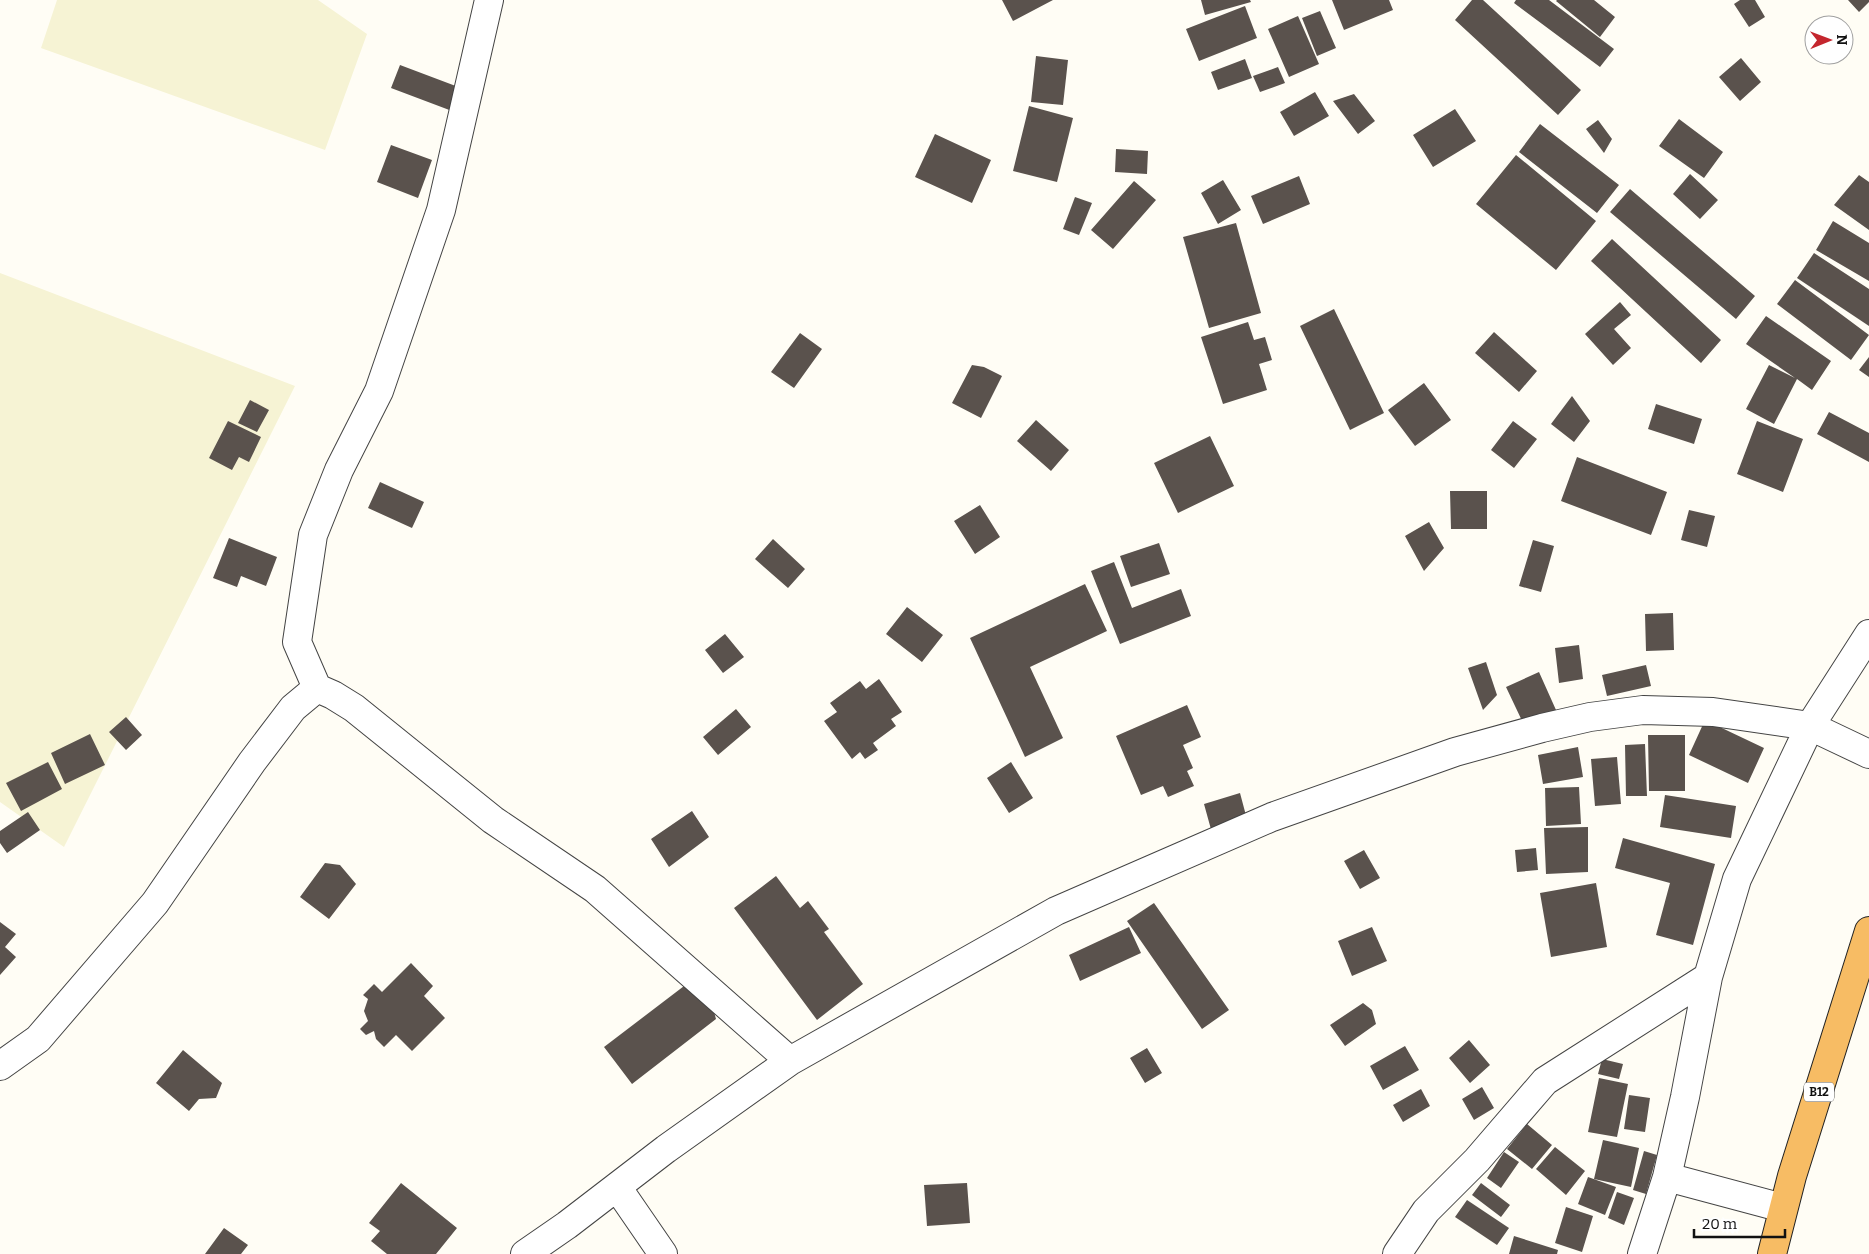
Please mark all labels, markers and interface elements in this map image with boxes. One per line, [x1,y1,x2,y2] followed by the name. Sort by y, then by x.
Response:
[1804,15,1854,65] north arrow
[1833,34,1850,46] text: N
[1804,1082,1834,1102] road number: B12
[1694,1206,1785,1238] scale bar
[1702,1215,1738,1233] text: 20 m

